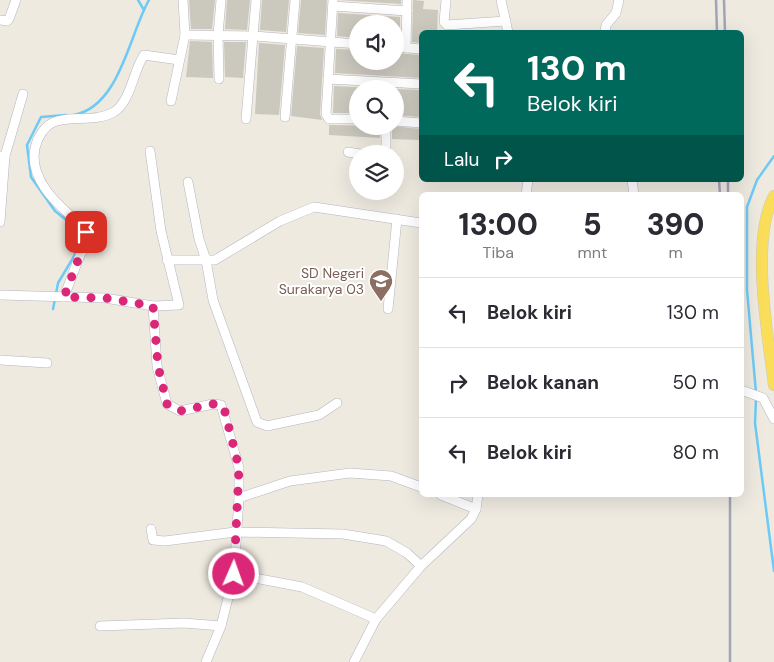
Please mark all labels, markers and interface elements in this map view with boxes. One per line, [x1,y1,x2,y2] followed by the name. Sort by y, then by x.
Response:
[349,15,404,200] map controls
[349,15,404,70] button: sound
[527,45,627,91] text: 130 m
[444,50,509,115] icon: left
[349,80,404,135] button: search
[527,89,617,118] text: Belok kiri
[349,145,404,200] button: layers
[489,145,517,173] icon: right
[444,147,479,172] text: Lalu
[459,205,538,244] text: 13:00
[583,205,602,244] text: 5
[647,205,704,244] text: 390
[65,211,107,253] pin
[72,218,100,246] icon: arrive
[482,242,514,263] text: Tiba
[577,242,607,263] text: mnt
[668,242,683,263] text: m
[279,264,364,298] place label: SD Negeri Surakarya 03
[368,268,394,302] school or university icon: SD Negeri Surakarya 03
[444,299,472,327] icon: left
[487,300,572,325] text: Belok kiri
[667,300,719,325] text: 130 m
[444,369,472,397] icon: right
[487,370,599,395] text: Belok kanan
[672,370,719,395] text: 50 m
[444,439,472,467] icon: left
[487,440,572,465] text: Belok kiri
[672,440,719,465] text: 80 m
[207,547,259,599] position arrow

